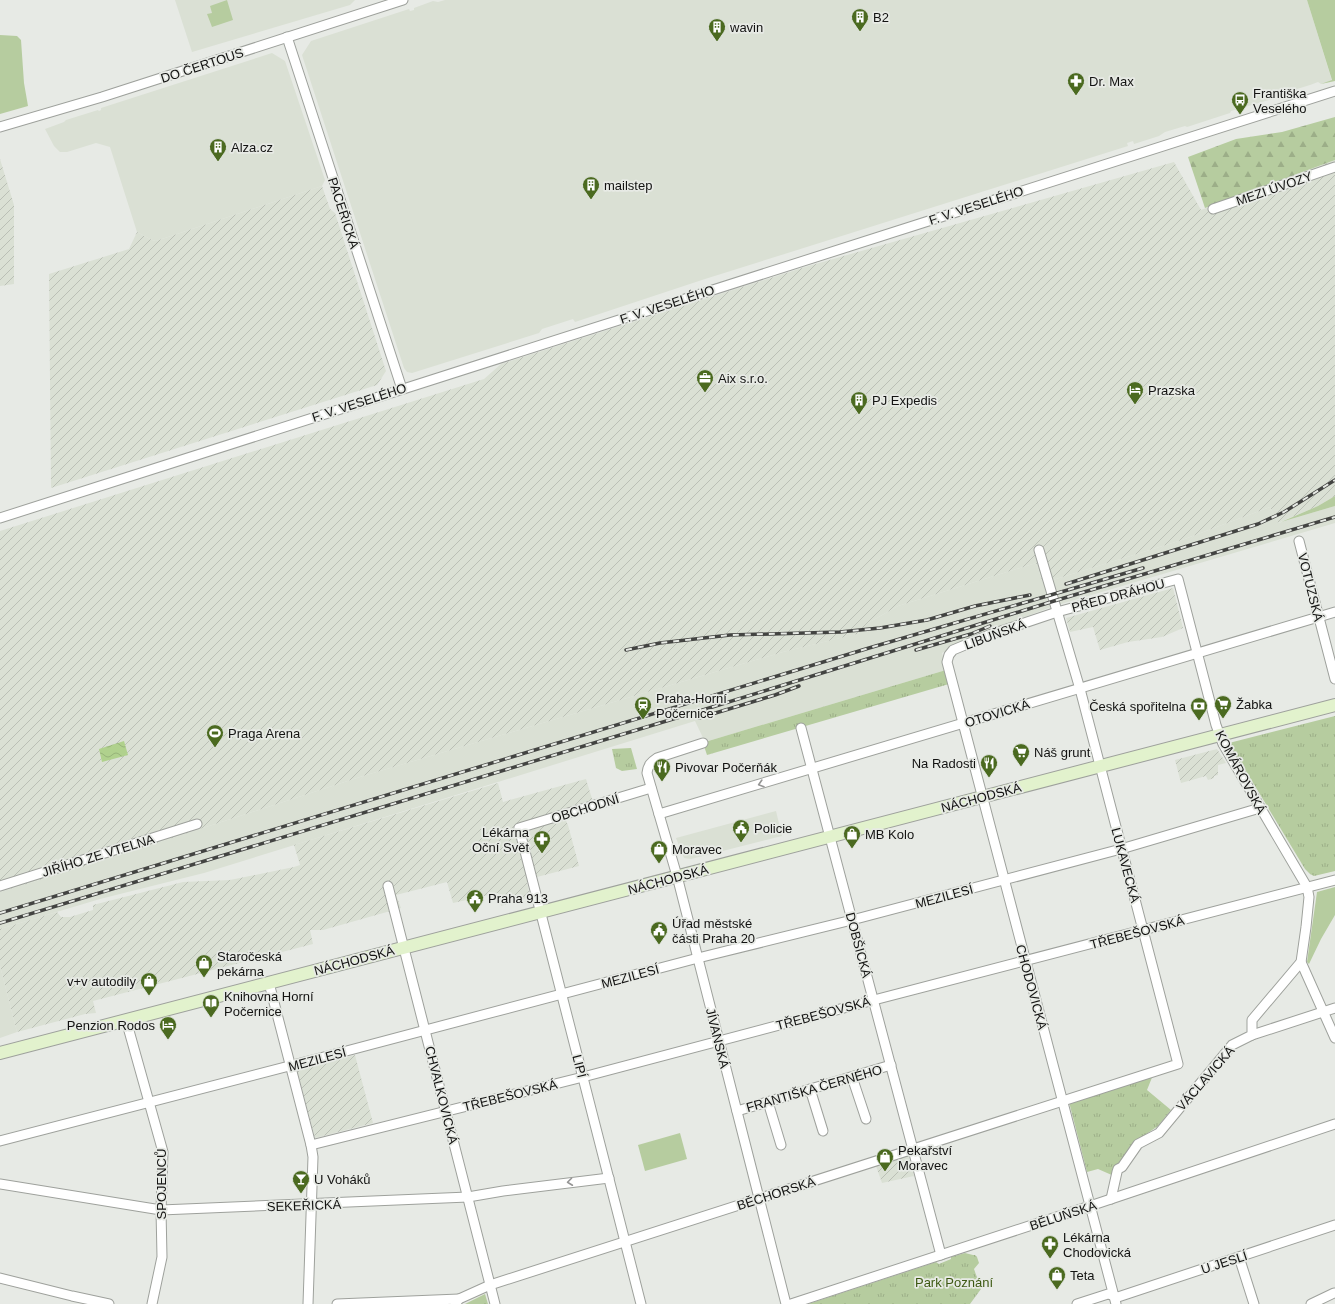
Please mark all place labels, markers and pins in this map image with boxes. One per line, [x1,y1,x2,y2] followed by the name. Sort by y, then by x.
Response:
[850,7,870,32] building icon: B2
[873,10,889,25] place label: B2
[707,17,727,42] building icon: wavin
[729,20,763,35] place label: wavin
[1066,71,1086,96] pharmacy icon: Dr. Max
[1089,74,1134,89] place label: Dr. Max
[1253,86,1307,116] place label: Františka Veselého
[1230,90,1250,115] bus stop icon: Františka Veselého
[208,137,228,162] building icon: Alza.cz
[231,140,273,155] place label: Alza.cz
[581,175,601,200] building icon: mailstep
[604,178,652,193] place label: mailstep
[695,368,715,393] office icon: Aix s.r.o.
[718,371,768,386] place label: Aix s.r.o.
[1125,380,1145,405] hotel icon: Prazska
[1148,383,1196,398] place label: Prazska
[849,390,869,415] building icon: PJ Expedis
[872,393,938,408] place label: PJ Expedis
[656,691,727,721] place label: Praha-Horní Počernice
[1213,694,1233,719] supermarket icon: Žabka
[633,695,653,720] station icon: Praha-Horní Počernice
[1189,696,1209,721] bank icon: Česká spořitelna
[1236,697,1273,712] place label: Žabka
[1089,699,1187,714] place label: Česká spořitelna
[205,723,225,748] sports icon: Praga Arena
[228,726,301,741] place label: Praga Arena
[1011,742,1031,767] supermarket icon: Náš grunt
[1034,745,1091,760] place label: Náš grunt
[979,753,999,778] restaurant icon: Na Radosti
[912,756,976,771] place label: Na Radosti
[652,757,672,782] restaurant icon: Pivovar Počerňák
[675,760,777,775] place label: Pivovar Počerňák
[731,818,751,843] public building icon: Policie
[754,821,792,836] place label: Policie
[842,824,862,849] shop icon: MB Kolo
[472,825,530,855] place label: Lékárna Oční Svět
[865,827,914,842] place label: MB Kolo
[532,829,552,854] pharmacy icon: Lékárna Oční Svět
[649,839,669,864] shop icon: Moravec
[672,842,722,857] place label: Moravec
[465,888,485,913] public building icon: Praha 913
[488,891,548,906] place label: Praha 913
[672,916,755,946] place label: Úřad městské části Praha 20
[649,920,669,945] public building icon: Úřad městské části Praha 20
[217,949,283,979] place label: Staročeská pekárna
[194,953,214,978] shop icon: Staročeská pekárna
[139,971,159,996] shop icon: v+v autodily
[67,974,136,989] place label: v+v autodily
[224,989,314,1019] place label: Knihovna Horní Počernice
[201,993,221,1018] library icon: Knihovna Horní Počernice
[158,1015,178,1040] hotel icon: Penzion Rodos
[67,1018,155,1033] place label: Penzion Rodos
[898,1143,953,1173] place label: Pekařství Moravec
[875,1147,895,1172] shop icon: Pekařství Moravec
[291,1169,311,1194] bar icon: U Voháků
[314,1172,370,1187] place label: U Voháků
[1063,1230,1132,1260] place label: Lékárna Chodovická
[1040,1234,1060,1259] pharmacy icon: Lékárna Chodovická
[1047,1265,1067,1290] shop icon: Teta
[1070,1268,1095,1283] place label: Teta

